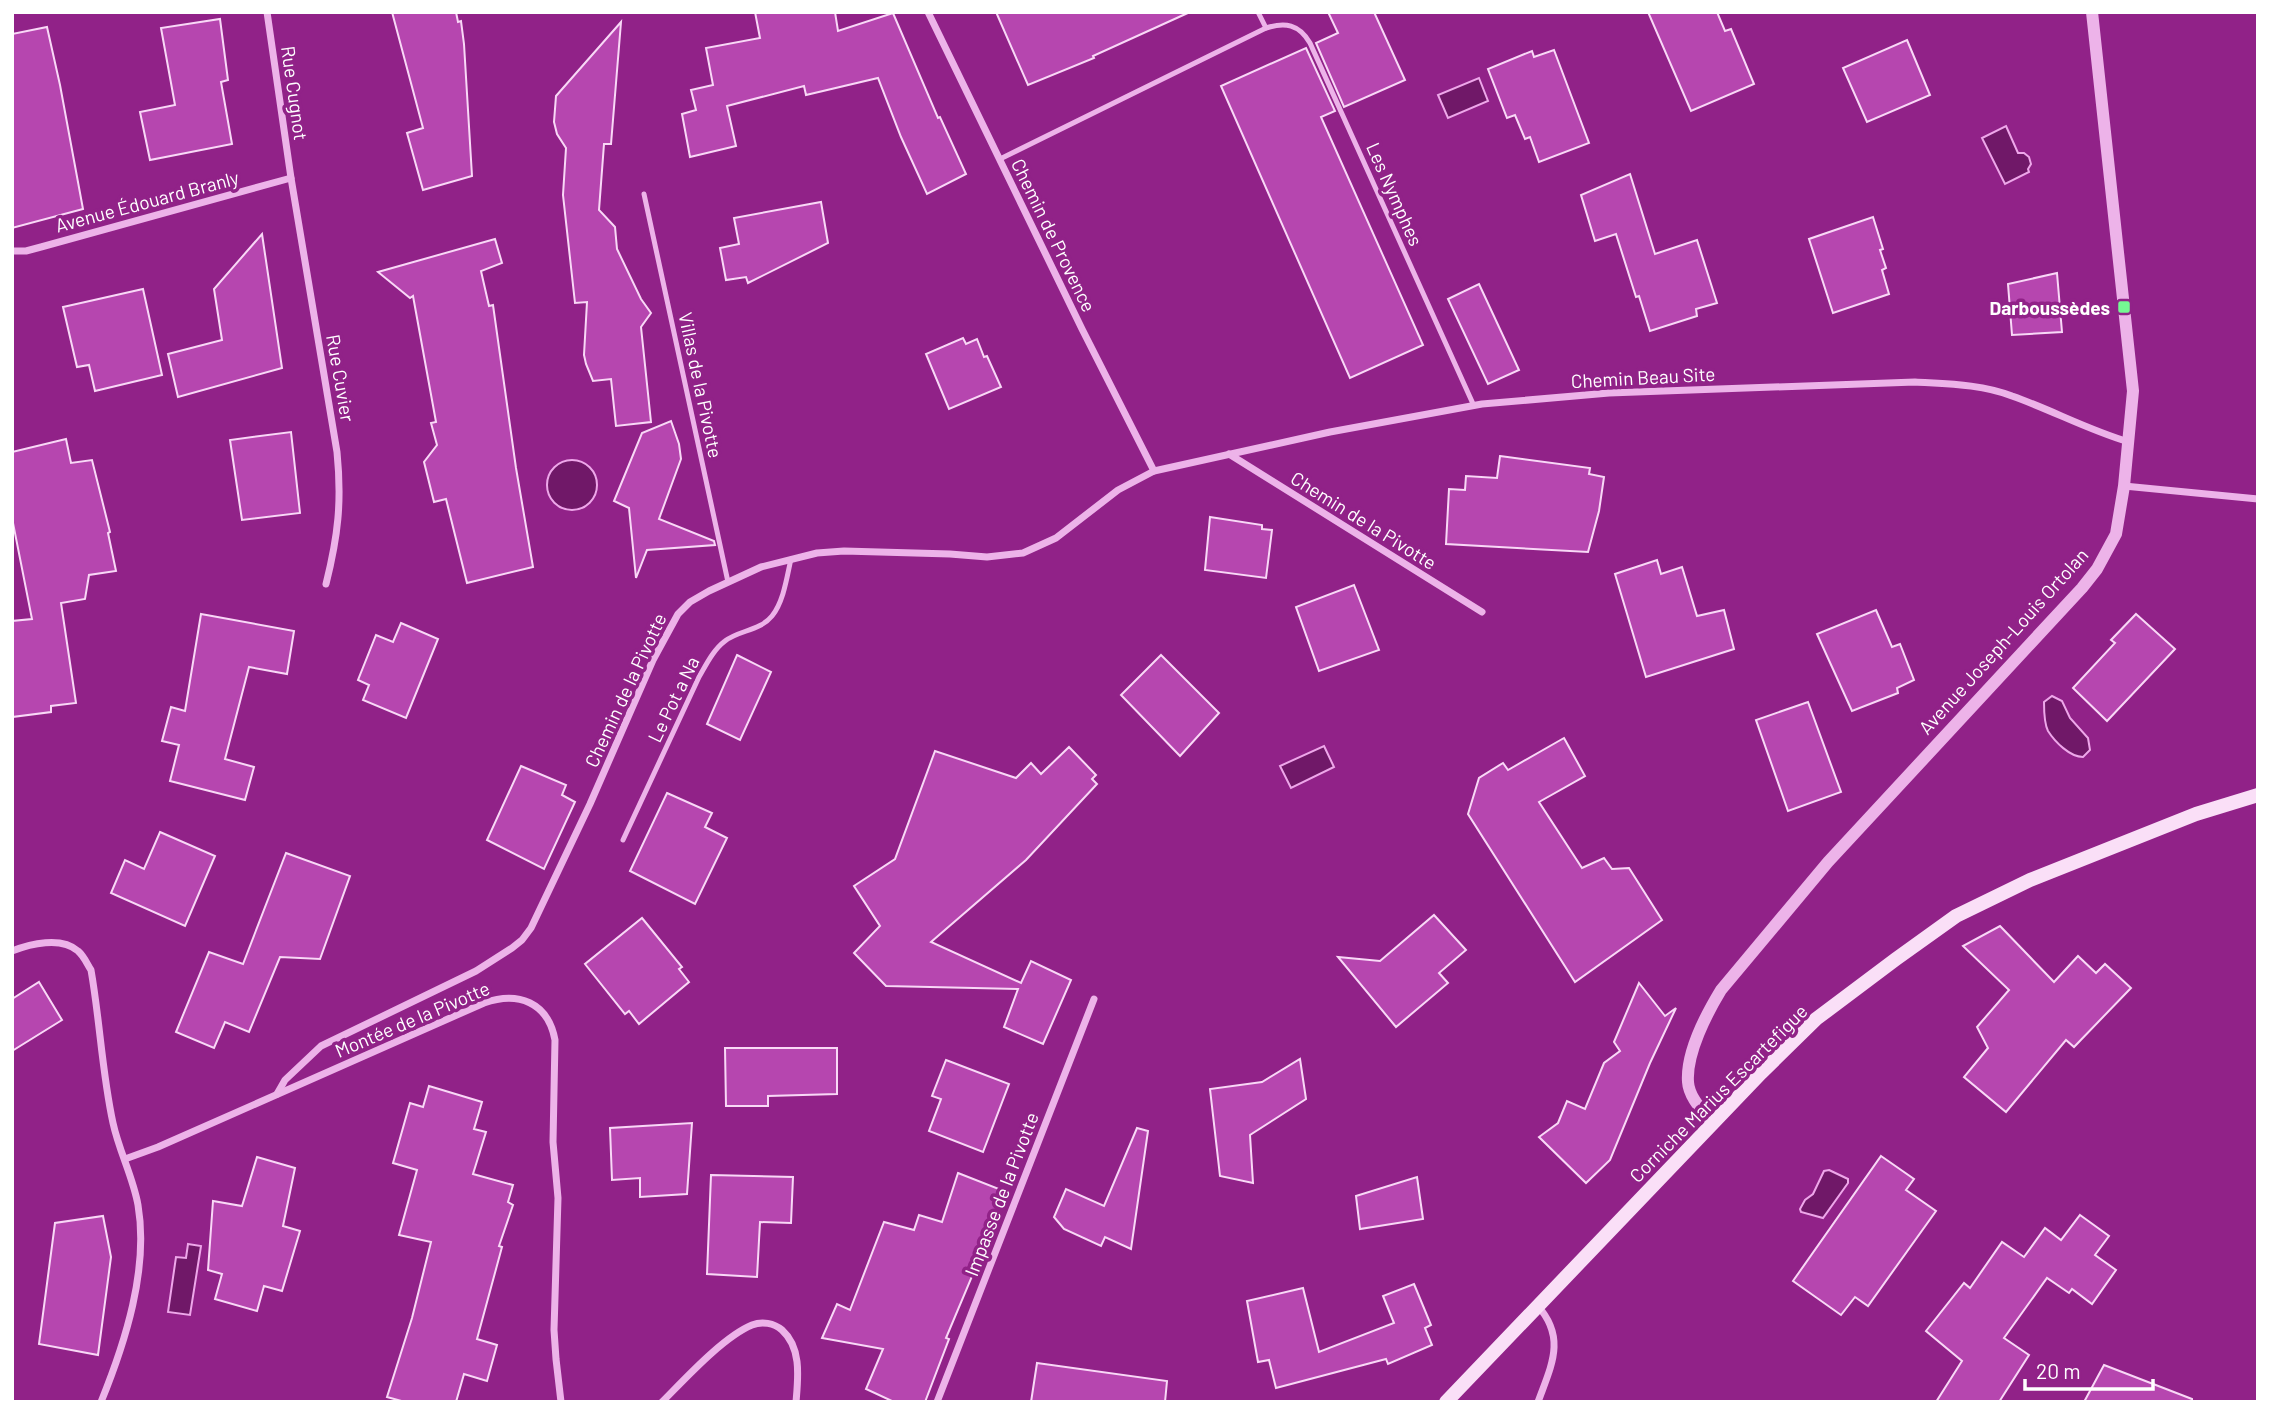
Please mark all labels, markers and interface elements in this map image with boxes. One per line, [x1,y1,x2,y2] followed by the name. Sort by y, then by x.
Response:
[277,44,313,142] street label: Rue Cugnot
[1362,139,1428,249] street label: Les Nymphes
[1007,155,1101,315] street label: Chemin de Provence
[53,165,242,237] street label: Avenue Édouard Branly
[1990,296,2110,319] place label: Darboussèdes
[2116,299,2132,315] marker: Darboussèdes
[674,310,728,460] street label: Villas de la Pivotte
[322,332,360,424] street label: Rue Cuvier
[1570,362,1716,392] street label: Chemin Beau Site
[1287,466,1441,574] street label: Chemin de la Pivotte
[1913,543,2093,739] street label: Avenue Joseph-Louis Ortolan
[579,609,671,771] street label: Chemin de la Pivotte
[642,652,704,746] street label: Le Pot a Na
[331,976,493,1062] street label: Montée de la Pivotte
[1624,999,1812,1187] street label: Corniche Marius Escartefigue
[959,1109,1043,1279] street label: Impasse de la Pivotte
[2025,1348,2153,1392] scale bar
[2036,1358,2081,1383] text: 20 m

